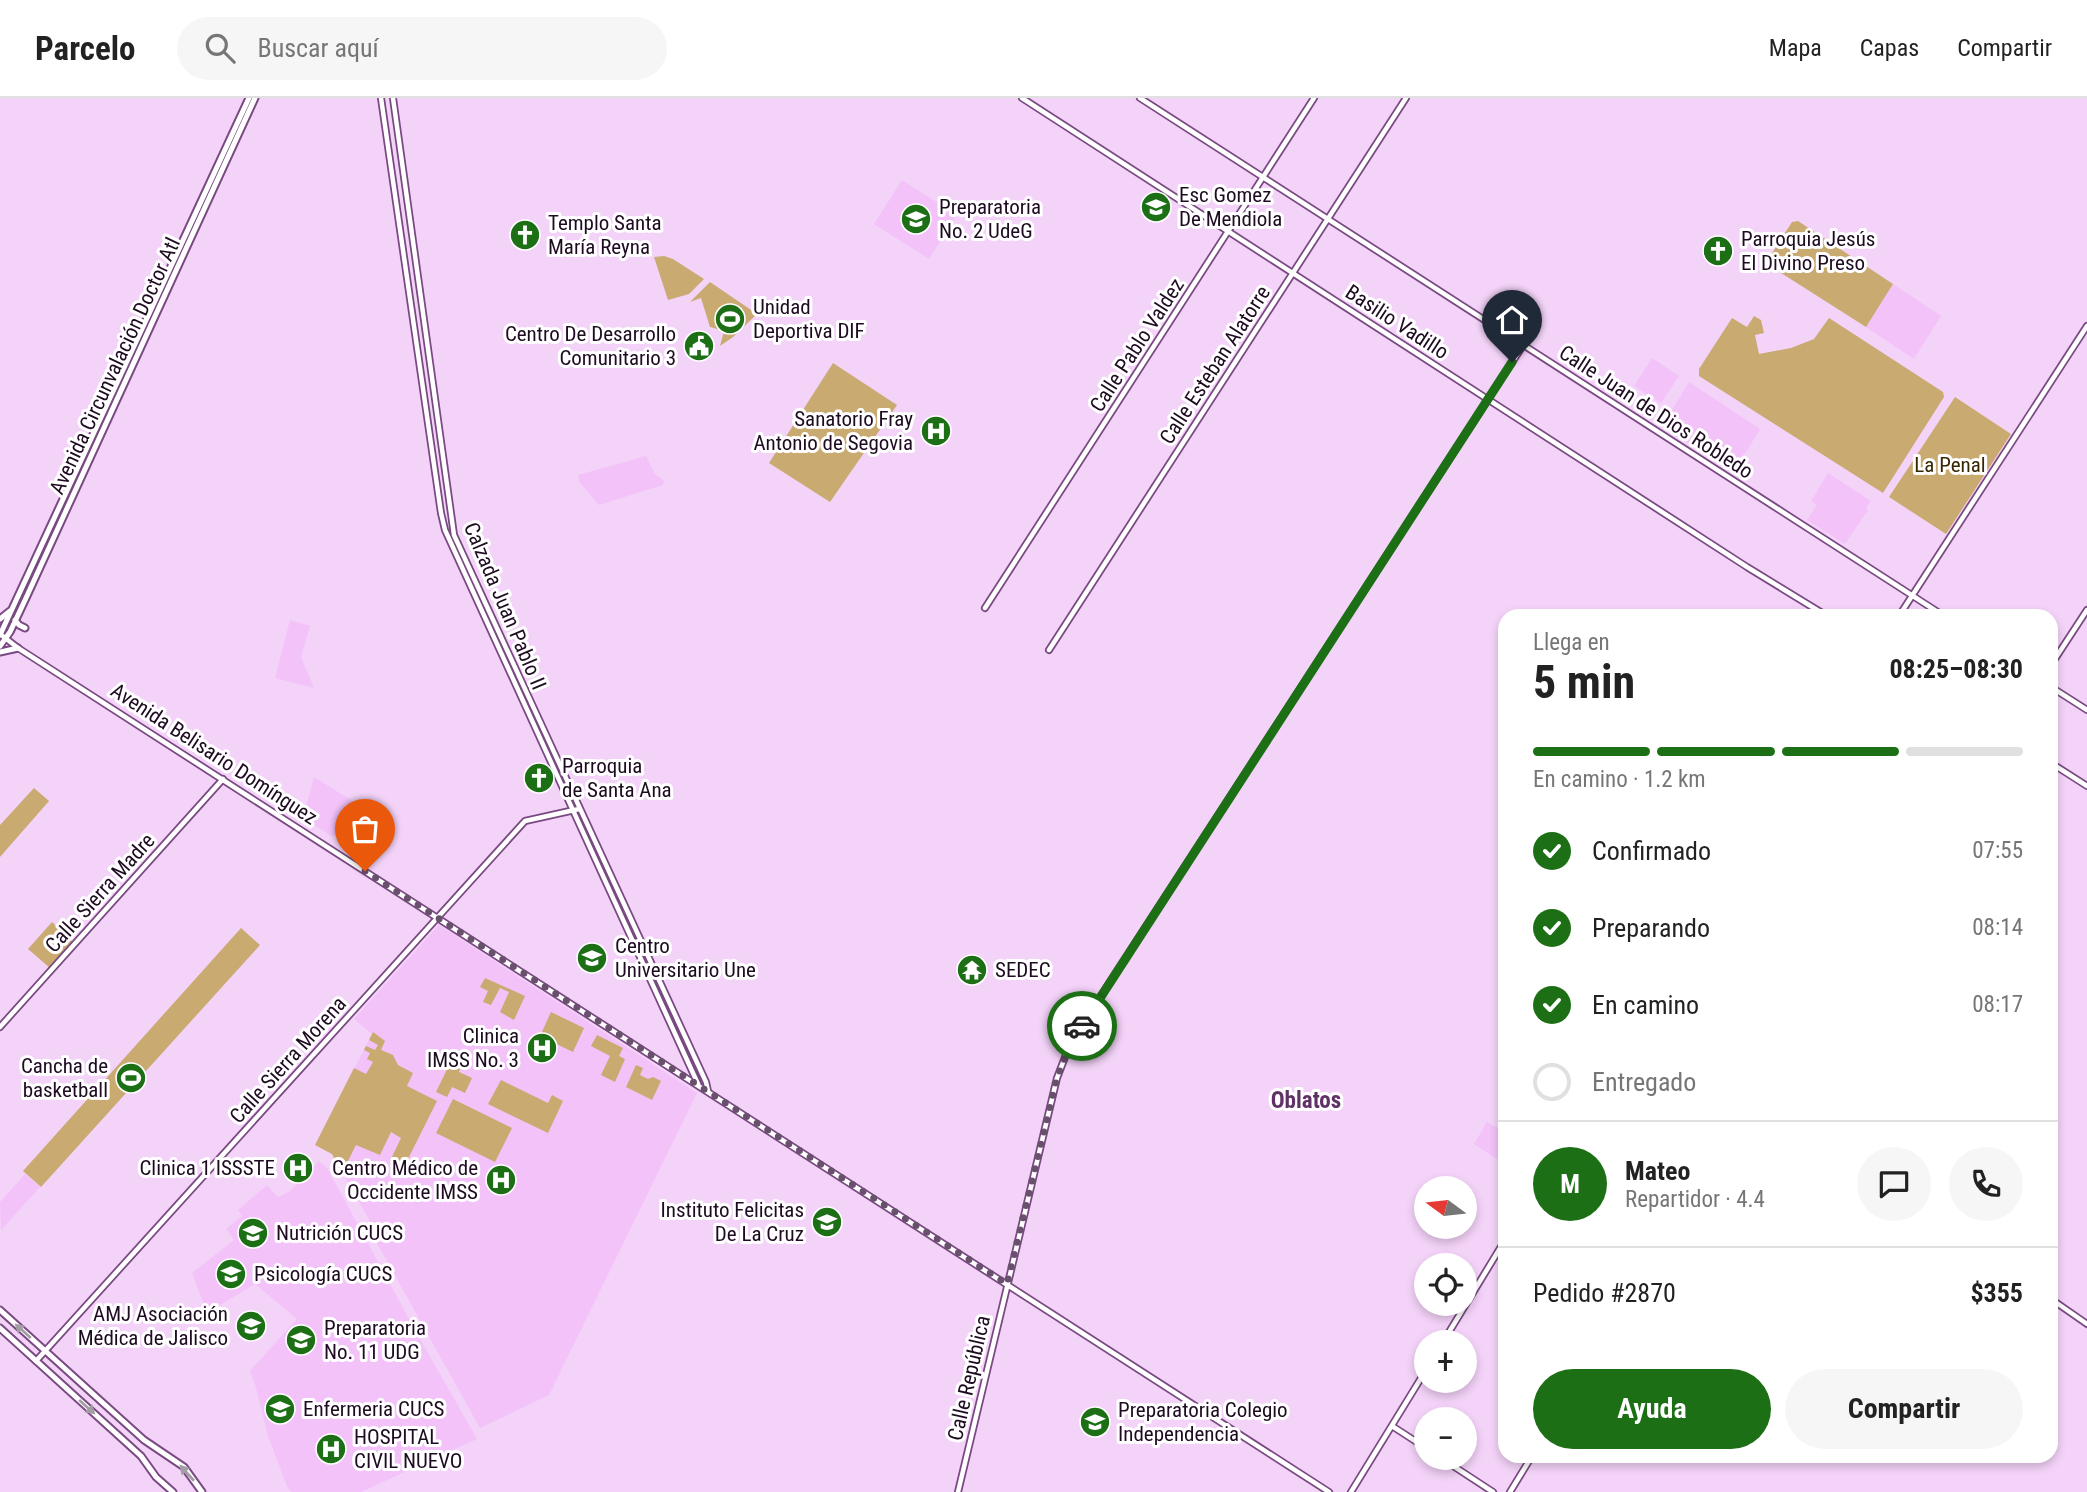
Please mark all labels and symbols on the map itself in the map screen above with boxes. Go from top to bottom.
place label: Esc Gomez De Mendiola [1179,183,1282,231]
school or university icon: Esc Gomez De Mendiola [1139,190,1173,224]
place label: Preparatoria No. 2 UdeG [939,195,1041,243]
school or university icon: Preparatoria No. 2 UdeG [899,202,933,236]
place label: Templo Santa María Reyna [548,211,662,259]
church icon: Templo Santa María Reyna [508,218,542,252]
place label: Parroquia Jesús El Divino Preso [1741,227,1875,275]
street label: Avenida Circunvalación Doctor Atl [45,234,185,498]
church icon: Parroquia Jesús El Divino Preso [1701,234,1735,268]
street label: Calle Pablo Valdez [1085,274,1189,416]
street label: Basilio Vadillo [1341,280,1453,364]
street label: Calle Esteban Alatorre [1155,281,1275,449]
pin [1482,290,1542,362]
place label: Unidad Deportiva DIF [753,295,865,343]
sports icon: Unidad Deportiva DIF [713,302,747,336]
place label: Centro De Desarrollo Comunitario 3 [505,322,676,370]
public building icon: Centro De Desarrollo Comunitario 3 [682,329,716,363]
street label: Calle Juan de Dios Robledo [1555,340,1757,484]
place label: Sanatorio Fray Antonio de Segovia [753,407,913,455]
hospital icon: Sanatorio Fray Antonio de Segovia [919,414,953,448]
park label: La Penal [1914,453,1986,477]
street label: Calzada Juan Pablo II [459,519,551,693]
street label: Avenida Belisario Domínguez [107,678,321,830]
place label: Parroquia de Santa Ana [562,754,672,802]
church icon: Parroquia de Santa Ana [522,761,556,795]
pin [335,799,395,871]
street label: Calle Sierra Madre [40,829,160,957]
place label: Centro Universitario Une [615,934,756,982]
school or university icon: Centro Universitario Une [575,941,609,975]
temple icon: SEDEC [955,953,989,987]
place label: SEDEC [995,958,1051,982]
courier [1047,991,1117,1061]
street label: Calle Sierra Morena [225,992,351,1128]
place label: Clinica IMSS No. 3 [427,1024,519,1072]
hospital icon: Clinica IMSS No. 3 [525,1031,559,1065]
place label: Cancha de basketball [21,1054,108,1102]
sports icon: Cancha de basketball [114,1061,148,1095]
district label: Oblatos [1271,1087,1341,1114]
hospital icon: Clinica 1 ISSSTE [281,1151,315,1185]
place label: Clinica 1 ISSSTE [139,1156,275,1180]
place label: Centro Médico de Occidente IMSS [332,1156,478,1204]
hospital icon: Centro Médico de Occidente IMSS [484,1163,518,1197]
north arrow [1414,1176,1477,1239]
place label: Instituto Felicitas De La Cruz [660,1198,804,1246]
school or university icon: Instituto Felicitas De La Cruz [810,1205,844,1239]
school or university icon: Nutrición CUCS [236,1216,270,1250]
place label: Nutrición CUCS [276,1221,403,1245]
school or university icon: Psicología CUCS [214,1257,248,1291]
place label: Psicología CUCS [254,1262,392,1286]
place label: AMJ Asociación Médica de Jalisco [78,1302,228,1350]
school or university icon: AMJ Asociación Médica de Jalisco [234,1309,268,1343]
street label: Calle República [943,1313,995,1443]
place label: Preparatoria No. 11 UDG [324,1316,426,1364]
school or university icon: Preparatoria No. 11 UDG [284,1323,318,1357]
one-way arrow [14,1324,31,1339]
school or university icon: Enfermeria CUCS [263,1392,297,1426]
place label: Enfermeria CUCS [303,1397,445,1421]
place label: Preparatoria Colegio Independencia [1118,1398,1288,1446]
one-way arrow [78,1399,96,1415]
school or university icon: Preparatoria Colegio Independencia [1078,1405,1112,1439]
place label: HOSPITAL CIVIL NUEVO [354,1425,463,1473]
hospital icon: HOSPITAL CIVIL NUEVO [314,1432,348,1466]
one-way arrow [179,1464,195,1482]

